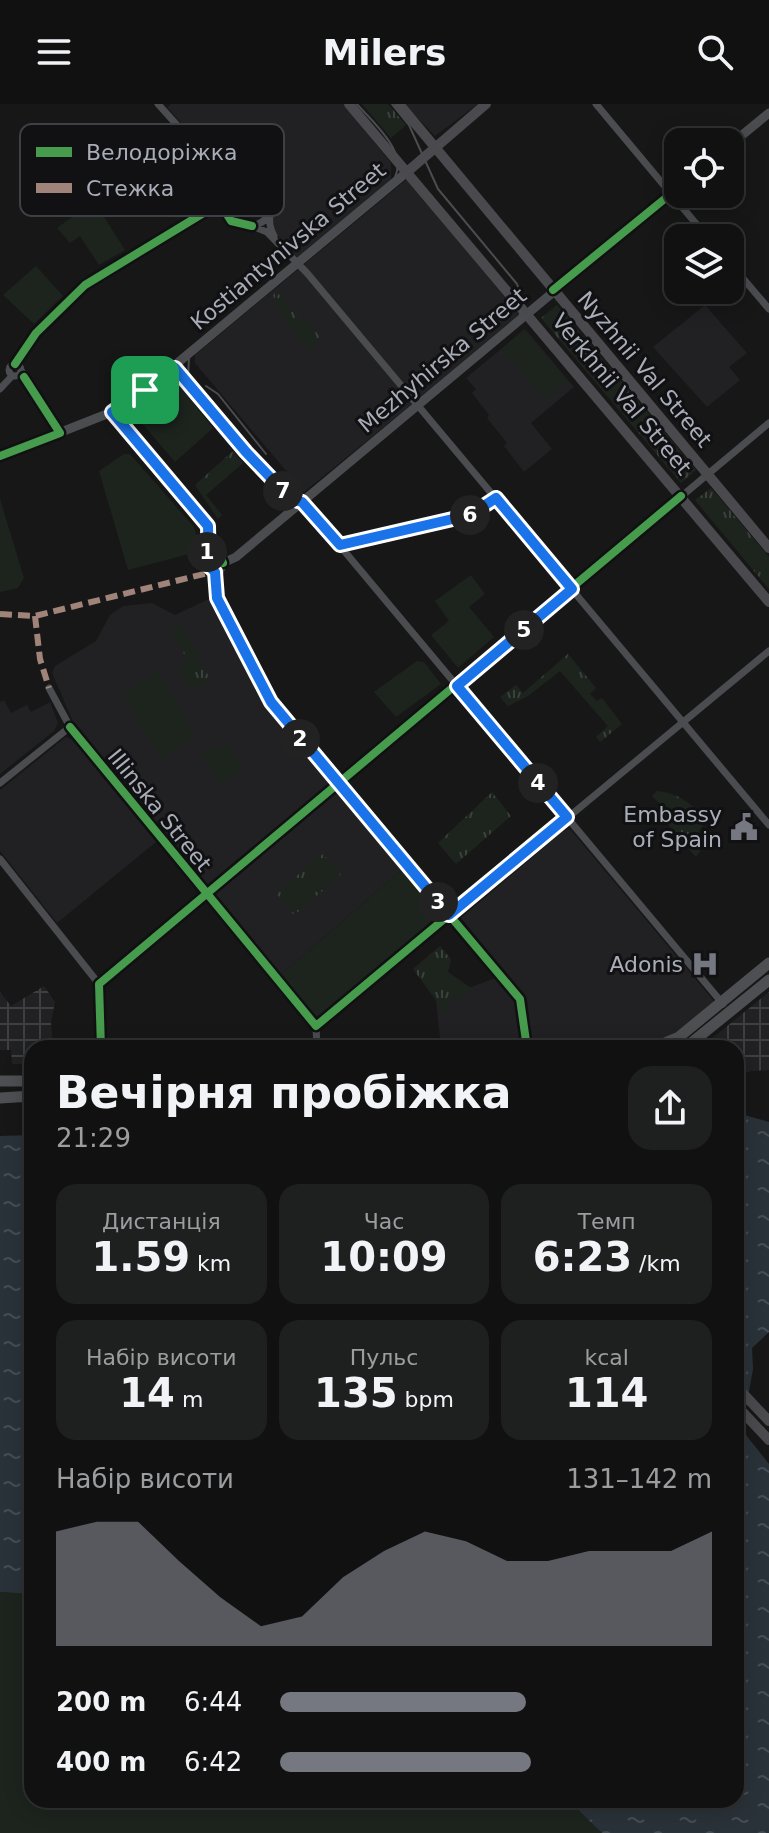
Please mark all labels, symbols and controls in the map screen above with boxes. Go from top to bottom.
icon: menu [32,30,76,74]
icon: search [693,30,737,74]
text: Milers [322,32,447,73]
legend [20,124,284,216]
map controls [664,128,744,304]
button: locate [664,128,744,208]
text: Велодоріжка [86,140,238,165]
street label: Kostiantynivska Street [186,157,391,335]
text: Стежка [86,176,174,201]
button: layers [664,224,744,304]
street label: Mezhyhirska Street [353,283,532,438]
street label: Nyzhnii Val Street [572,287,717,452]
street label: Verkhnii Val Street [547,309,697,480]
pin [111,356,179,424]
icon: arrive [123,368,167,412]
pin: 7 [263,471,303,511]
text: 7 [275,478,291,503]
pin: 6 [450,495,490,535]
text: 6 [462,502,478,527]
pin: 1 [187,532,227,572]
text: 1 [199,539,215,564]
pin: 5 [504,610,544,650]
text: 5 [516,617,532,642]
pin: 2 [280,719,320,759]
text: 2 [292,726,308,751]
street label: Illinska Street [103,744,217,877]
pin: 4 [518,763,558,803]
text: 4 [530,770,546,795]
place label: Embassy of Spain [623,802,722,852]
public building icon: Embassy of Spain [729,812,759,842]
pin: 3 [418,882,458,922]
text: 3 [430,889,446,914]
hospital icon: Adonis [690,949,720,979]
place label: Adonis [609,952,683,977]
button: share [628,1066,712,1150]
text: Вечірня пробіжка [56,1067,511,1118]
text: 21:29 [56,1123,131,1153]
text: Дистанція [102,1209,221,1234]
text: Час [364,1209,404,1234]
text: Темп [578,1209,636,1234]
text: 1.59 [91,1234,190,1280]
text: 10:09 [320,1234,448,1280]
text: 6:23 [533,1234,632,1280]
text: km [190,1251,231,1276]
text: /km [632,1251,681,1276]
text: Набір висоти [86,1345,237,1370]
text: Пульс [350,1345,418,1370]
text: kcal [584,1345,629,1370]
text: 14 [119,1370,175,1416]
text: 135 [314,1370,398,1416]
text: 114 [565,1370,648,1416]
text: m [175,1387,203,1412]
text: bpm [398,1387,454,1412]
text: Набір висоти [56,1464,234,1494]
text: 131–142 m [566,1464,712,1494]
text: 200 m [56,1687,146,1717]
text: 6:44 [184,1687,242,1717]
text: 400 m [56,1747,146,1777]
text: 6:42 [184,1747,242,1777]

